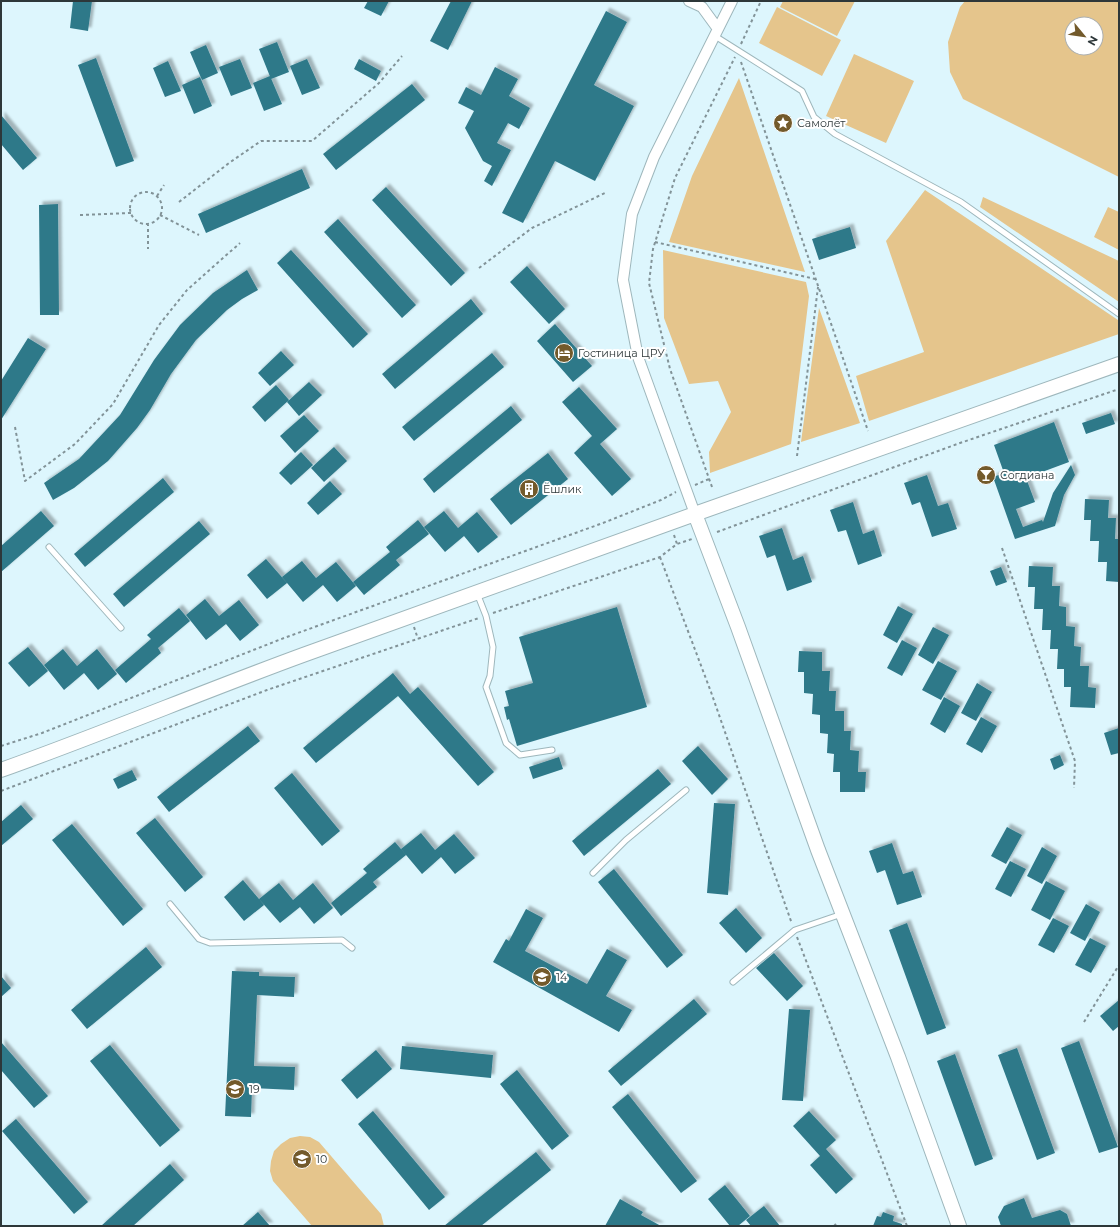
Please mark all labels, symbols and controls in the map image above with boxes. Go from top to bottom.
north arrow [1064,16,1104,56]
text: N [1084,34,1101,48]
place icon: Самолёт [772,112,794,134]
place label: Самолёт [797,116,846,130]
hotel icon: Гостиница ЦРУ [553,342,575,364]
place label: Гостиница ЦРУ [578,346,665,360]
bar icon: Согдиана [975,464,997,486]
place label: Согдиана [1000,468,1054,482]
building icon: Ёшлик [518,478,540,500]
place label: Ёшлик [543,482,582,496]
school or university icon: 14 [531,966,553,988]
place label: 14 [556,970,568,984]
school or university icon: 19 [224,1078,246,1100]
place label: 19 [249,1082,260,1096]
school or university icon: 10 [291,1148,313,1170]
place label: 10 [316,1152,327,1166]

